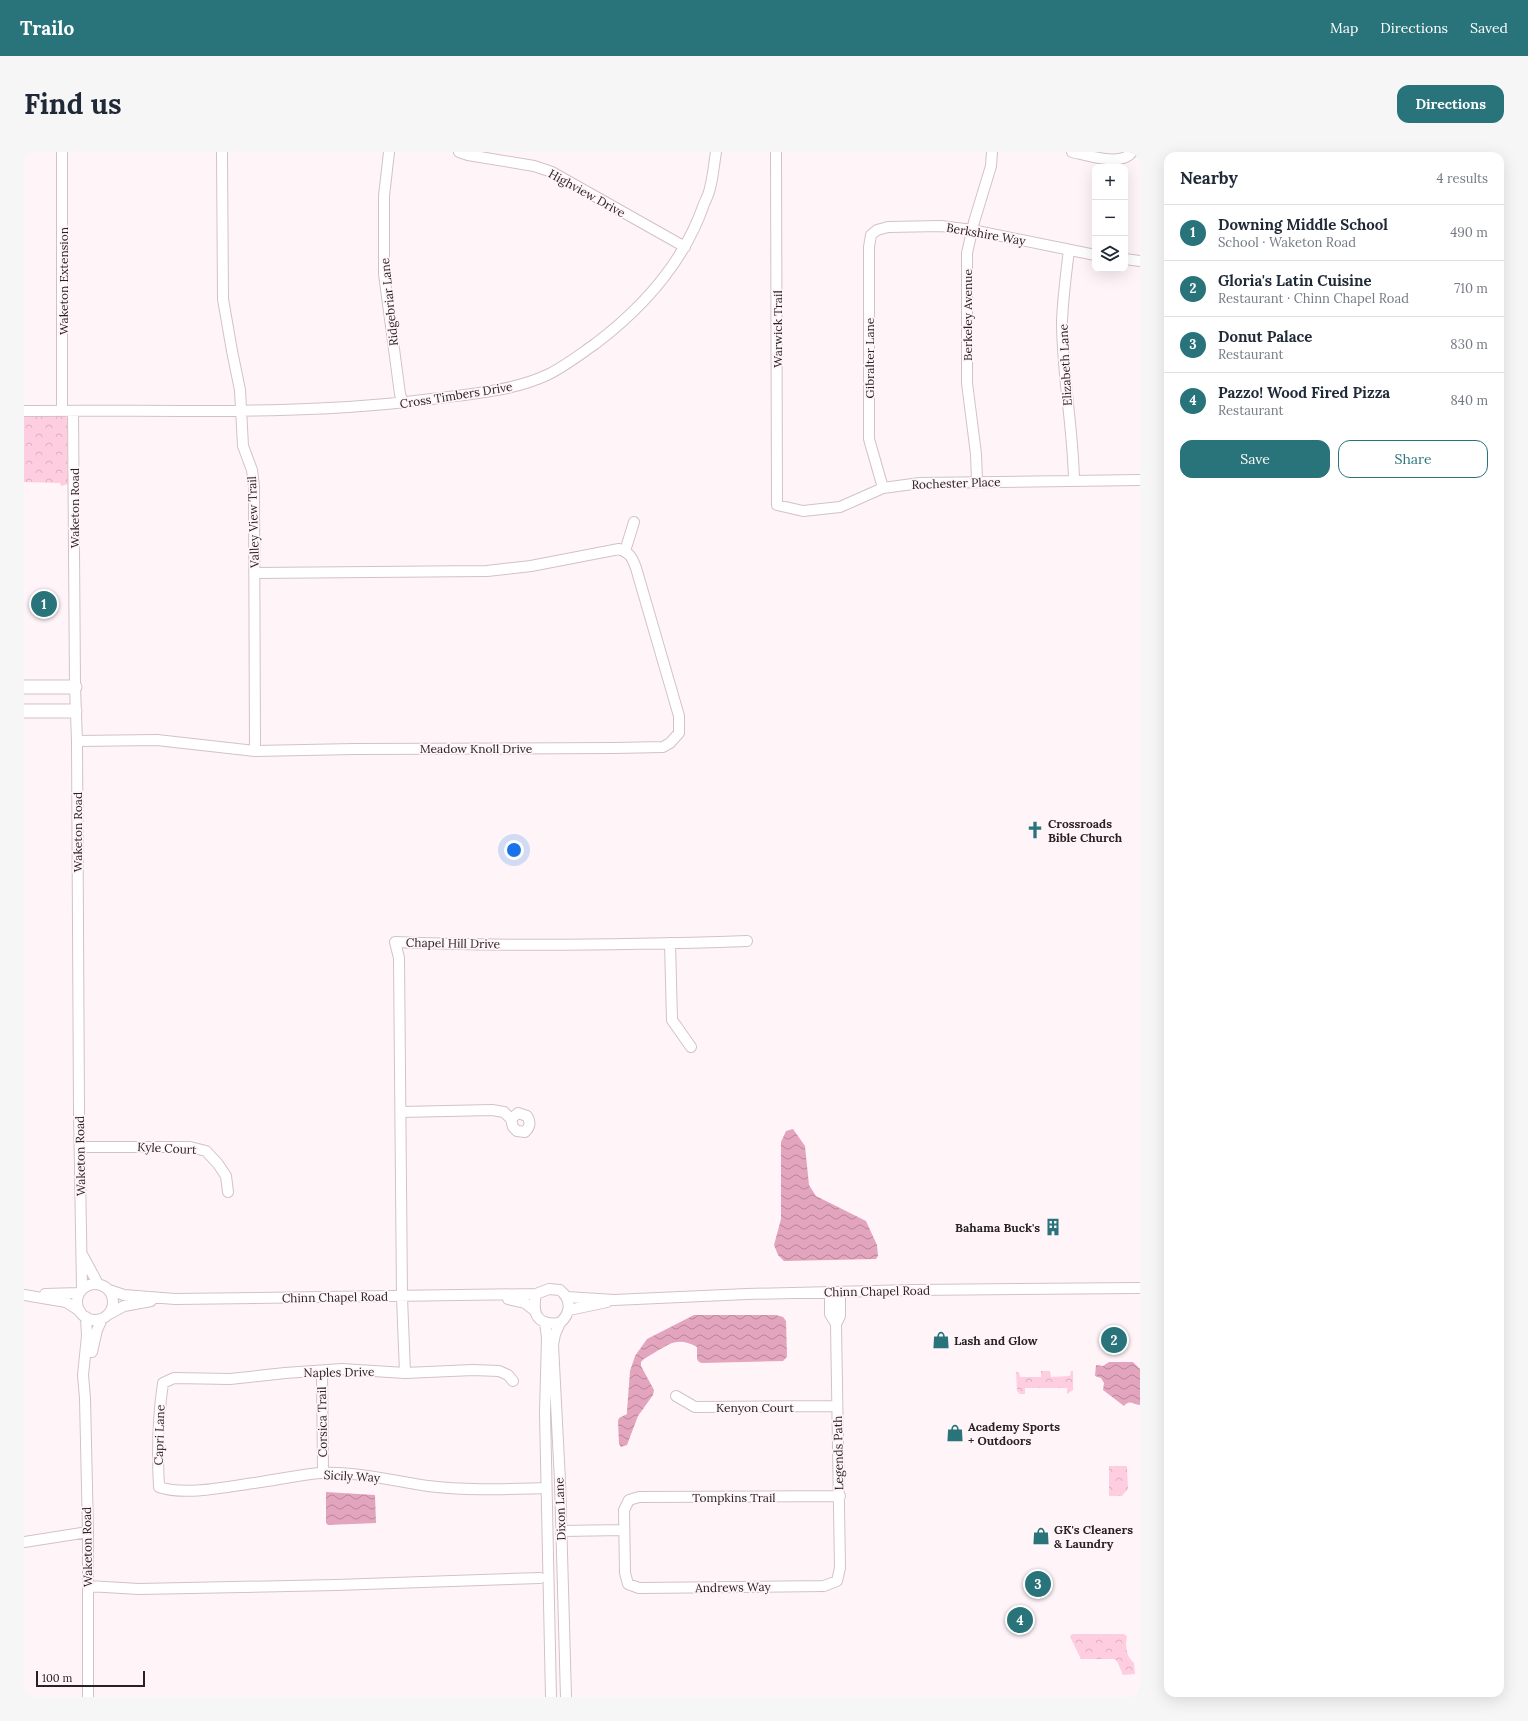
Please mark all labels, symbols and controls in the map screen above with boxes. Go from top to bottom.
text: Trailo [20,16,74,40]
text: Map [1330,19,1358,37]
text: Directions [1380,19,1448,37]
text: Saved [1470,19,1508,37]
button: Directions [1397,85,1504,123]
text: Find us [24,86,122,122]
map controls [1092,164,1128,272]
button: + [1092,164,1128,200]
street label: Highview Drive [546,166,628,220]
text: Nearby [1180,167,1238,189]
text: 4 results [1437,170,1488,187]
button: − [1092,200,1128,236]
text: Downing Middle School [1218,215,1388,234]
street label: Berkshire Way [945,220,1028,248]
text: 1 [1190,224,1196,241]
text: 490 m [1450,224,1488,241]
street label: Waketon Extension [56,227,71,335]
text: School · Waketon Road [1218,234,1356,251]
button: layers [1092,236,1128,272]
street label: Ridgebriar Lane [377,257,401,347]
street label: Berkeley Avenue [960,269,975,361]
text: Gloria's Latin Cuisine [1218,271,1372,290]
text: 2 [1190,280,1196,297]
text: 710 m [1454,280,1488,297]
street label: Warwick Trail [770,290,785,368]
text: Restaurant · Chinn Chapel Road [1218,290,1409,307]
street label: Gibralter Lane [862,317,877,398]
street label: Elizabeth Lane [1055,323,1075,406]
text: Donut Palace [1218,327,1312,346]
text: 3 [1189,336,1197,353]
text: 830 m [1450,336,1488,353]
text: Restaurant [1218,346,1284,363]
street label: Cross Timbers Drive [399,379,514,411]
text: Pazzo! Wood Fired Pizza [1218,383,1390,402]
text: 4 [1189,392,1197,409]
text: 840 m [1451,392,1488,409]
text: Restaurant [1218,402,1284,419]
button: Save [1180,440,1330,478]
button: Share [1338,440,1488,478]
street label: Waketon Road [67,468,82,548]
street label: Rochester Place [911,474,1001,492]
street label: Valley View Trail [244,476,262,569]
pin: 1 [31,589,57,619]
street label: Meadow Knoll Drive [420,741,533,756]
street label: Waketon Road [70,792,85,872]
place label: Crossroads Bible Church [1048,816,1123,845]
church icon: Crossroads Bible Church [1025,820,1045,840]
your location [504,840,524,860]
street label: Chapel Hill Drive [406,935,501,951]
street label: Waketon Road [72,1116,88,1196]
street label: Kyle Court [137,1139,197,1157]
building icon: Bahama Buck's [1043,1217,1063,1237]
place label: Bahama Buck's [955,1220,1040,1235]
street label: Chinn Chapel Road [824,1283,930,1299]
street label: Chinn Chapel Road [282,1289,388,1305]
pin: 2 [1101,1325,1127,1355]
shop icon: Lash and Glow [931,1330,951,1350]
place label: Lash and Glow [954,1333,1038,1348]
street label: Naples Drive [303,1364,375,1380]
street label: Corsica Trail [314,1387,330,1457]
street label: Kenyon Court [716,1400,794,1415]
street label: Capri Lane [150,1404,168,1466]
street label: Legends Path [830,1415,846,1491]
place label: Academy Sports + Outdoors [968,1419,1060,1448]
shop icon: Academy Sports + Outdoors [945,1423,965,1443]
street label: Sicily Way [323,1467,381,1485]
street label: Dixon Lane [551,1477,569,1541]
street label: Tompkins Trail [692,1490,776,1505]
street label: Waketon Road [79,1507,95,1587]
place label: GK's Cleaners & Laundry [1054,1522,1133,1551]
shop icon: GK's Cleaners & Laundry [1031,1526,1051,1546]
pin: 3 [1025,1569,1051,1599]
street label: Andrews Way [694,1579,772,1595]
pin: 4 [1007,1605,1033,1635]
scale bar [36,1669,145,1688]
text: 100 m [42,1671,72,1685]

